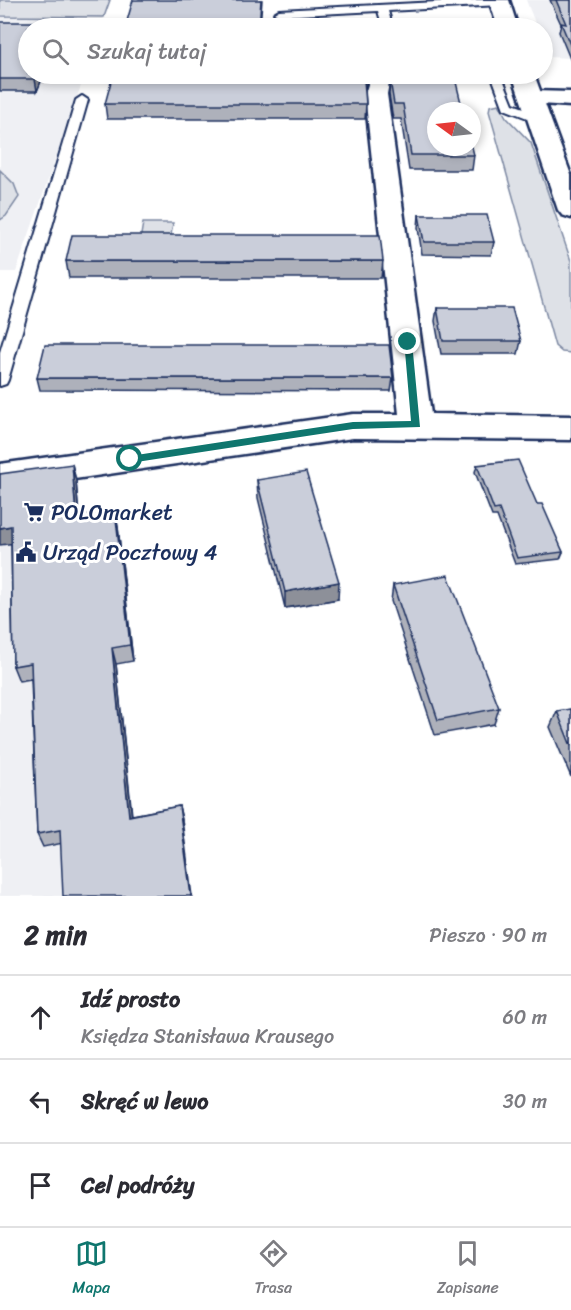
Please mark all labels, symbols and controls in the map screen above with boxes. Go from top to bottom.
search box [18,18,553,84]
text: Szukaj tutaj [87,32,206,71]
icon: search [39,35,72,68]
north arrow [427,102,481,156]
route end [394,328,420,354]
route start [116,445,142,471]
place label: POLOmarket [51,493,173,532]
supermarket icon: POLOmarket [22,500,46,524]
place label: Urząd Pocztowy 4 [43,533,218,572]
public building icon: Urząd Pocztowy 4 [14,540,38,564]
text: 2 min [24,912,87,958]
text: Pieszo · 90 m [429,918,547,953]
text: Idź prosto [81,980,180,1019]
text: 60 m [502,1000,547,1035]
icon: ahead [24,1001,57,1034]
text: Księdza Stanisława Krausego [81,1019,334,1054]
text: Skręć w lewo [81,1082,208,1121]
text: 30 m [503,1084,547,1119]
icon: left [24,1085,57,1118]
text: Cel podróży [81,1166,194,1205]
icon: arrive [24,1169,57,1202]
tab: Mapa [72,1237,110,1302]
tab: Trasa [255,1237,292,1302]
tab: Zapisane [437,1237,499,1302]

